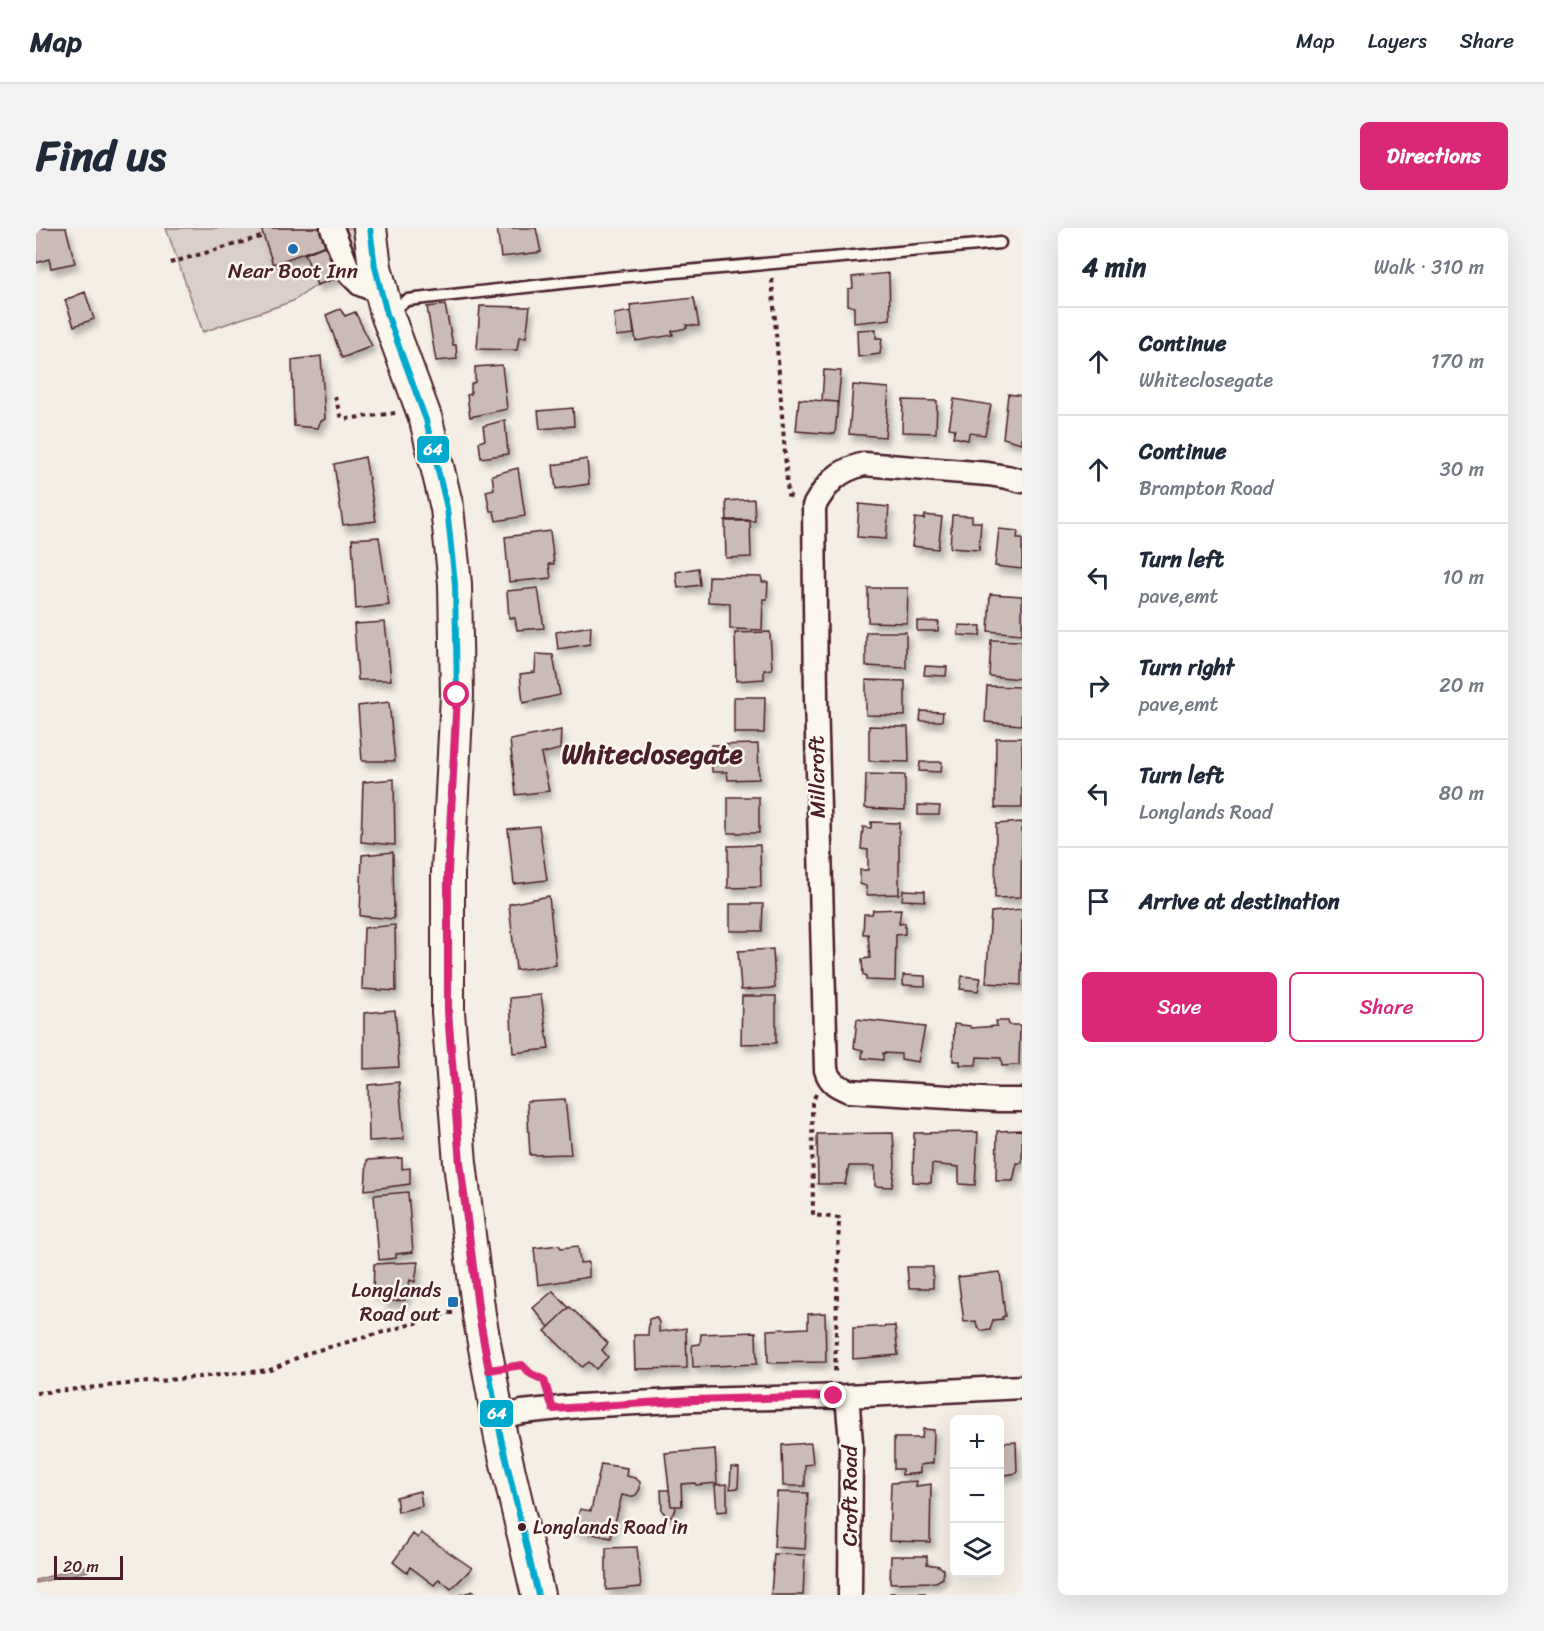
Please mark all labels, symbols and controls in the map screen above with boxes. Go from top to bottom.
text: Map [30,17,82,66]
text: Map [1296,22,1335,60]
text: Layers [1368,22,1427,60]
text: Share [1460,22,1514,60]
text: Find us [36,119,166,193]
button: Directions [1360,122,1508,190]
marker: Near Boot Inn [286,242,300,256]
text: 4 min [1082,244,1146,290]
text: Walk · 310 m [1374,250,1484,285]
place label: Near Boot Inn [228,252,358,290]
text: Continue [1139,324,1227,363]
text: 170 m [1431,344,1484,379]
icon: ahead [1082,345,1115,378]
text: Whiteclosegate [1139,363,1273,398]
text: Continue [1139,432,1227,471]
line badge: 64 [416,435,450,464]
text: 64 [422,435,443,464]
text: 30 m [1440,452,1484,487]
icon: ahead [1082,453,1115,486]
text: Brampton Road [1139,471,1273,506]
text: Turn left [1139,540,1224,579]
text: 10 m [1442,560,1484,595]
icon: left [1082,561,1115,594]
text: pave,emt [1139,579,1218,614]
text: Turn right [1139,648,1234,687]
text: 20 m [1439,668,1484,703]
icon: right [1082,669,1115,702]
route start [443,681,469,707]
text: pave,emt [1139,687,1218,722]
district label: Whiteclosegate [562,730,742,778]
street label: Millcroft [797,735,837,819]
text: Turn left [1139,756,1224,795]
text: 80 m [1439,776,1484,811]
icon: left [1082,777,1115,810]
text: Longlands Road [1139,795,1272,830]
text: Arrive at destination [1139,882,1340,921]
icon: arrive [1082,885,1115,918]
button: Save [1082,972,1277,1042]
button: Share [1289,972,1484,1042]
place label: Longlands Road out [351,1271,441,1333]
marker: Longlands Road out [446,1295,460,1309]
route end [820,1382,846,1408]
line badge: 64 [479,1399,514,1428]
text: 64 [486,1399,507,1428]
map controls [950,1415,1004,1577]
button: + [950,1415,1004,1469]
street label: Croft Road [831,1444,869,1546]
button: − [950,1469,1004,1523]
place label: Longlands Road in [533,1510,688,1545]
marker: Longlands Road in [516,1521,528,1533]
button: layers [950,1523,1004,1577]
text: 20 m [63,1552,99,1581]
scale bar [54,1553,123,1580]

